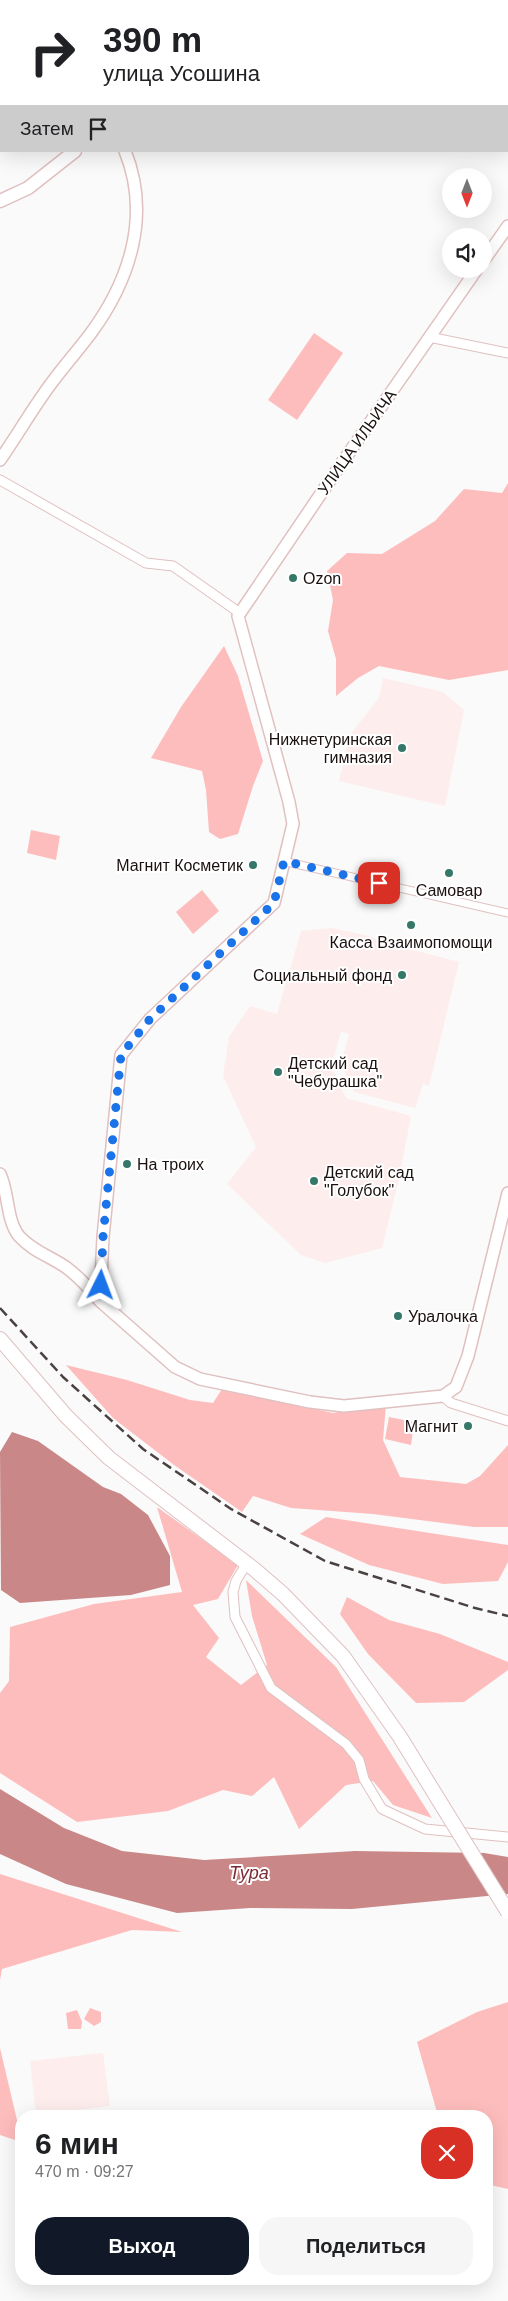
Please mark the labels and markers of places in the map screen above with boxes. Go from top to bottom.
place label: Ozon [303,570,341,587]
marker: Ozon [287,572,299,584]
place label: Нижнетуринская гимназия [269,731,392,766]
marker: Нижнетуринская гимназия [396,742,408,754]
place label: Магнит Косметик [116,857,244,874]
marker: Магнит Косметик [247,859,259,871]
pin [358,862,400,904]
marker: Самовар [443,867,455,879]
place label: Самовар [416,882,482,899]
marker: Касса Взаимопомощи [405,919,417,931]
place label: Касса Взаимопомощи [330,934,492,951]
place label: Социальный фонд [253,967,393,984]
marker: Социальный фонд [396,969,408,981]
place label: Детский сад "Чебурашка" [288,1055,382,1090]
marker: Детский сад "Чебурашка" [272,1066,284,1078]
place label: На троих [137,1156,204,1173]
marker: На троих [121,1158,133,1170]
place label: Детский сад "Голубок" [324,1164,415,1199]
marker: Детский сад "Голубок" [308,1175,320,1187]
place label: Уралочка [408,1308,478,1325]
marker: Уралочка [392,1310,404,1322]
place label: Магнит [405,1418,459,1435]
marker: Магнит [462,1420,474,1432]

